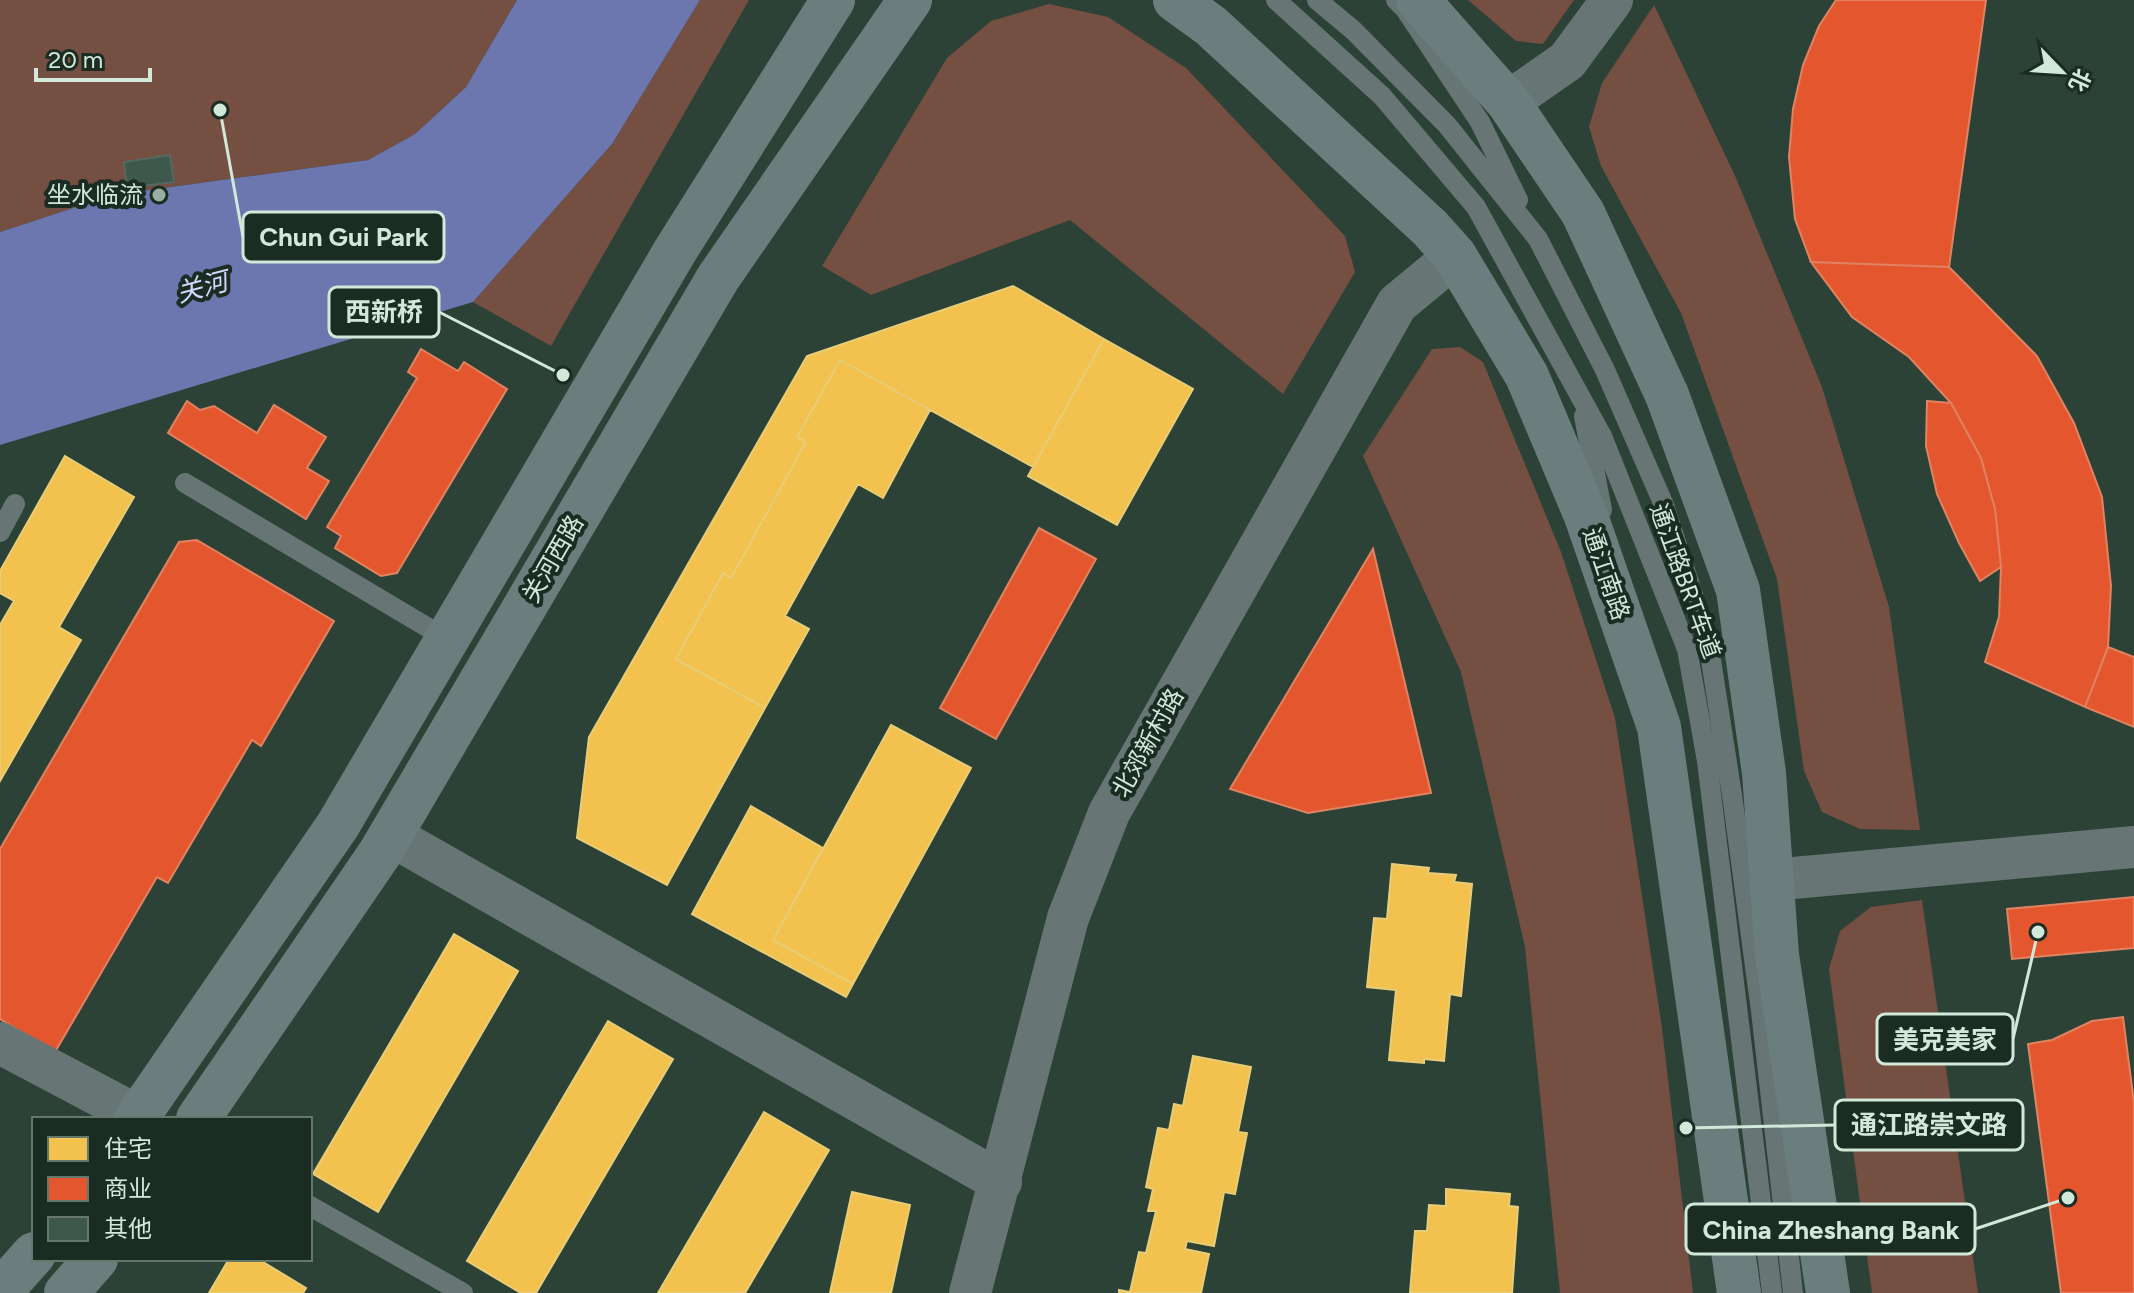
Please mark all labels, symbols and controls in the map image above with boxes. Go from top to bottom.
scale bar [36,32,150,82]
north arrow [2022,32,2102,112]
text: 20 m [48,45,103,74]
text: 北 [2063,65,2097,96]
place label: 坐水临流 [47,180,143,209]
marker: 坐水临流 [150,186,168,204]
callout: Chun Gui Park [243,212,444,262]
text: Chun Gui Park [259,221,429,253]
water label: 关河 [173,264,236,309]
callout: 西新桥 [329,287,439,337]
text: 西新桥 [345,296,423,328]
street label: 通江路BRT车道 [1644,499,1727,662]
street label: 关河西路 [516,510,589,608]
street label: 通江南路 [1577,524,1636,624]
street label: 北郊新村路 [1106,683,1189,802]
callout: 美克美家 [1877,1014,2013,1064]
text: 美克美家 [1893,1024,1997,1056]
callout: 通江路崇文路 [1835,1100,2023,1150]
text: 通江路崇文路 [1851,1109,2007,1141]
legend [32,1117,312,1261]
text: 住宅 [104,1134,152,1163]
text: 商业 [104,1174,152,1203]
callout: China Zheshang Bank [1686,1204,1975,1254]
text: 其他 [104,1214,152,1243]
text: China Zheshang Bank [1703,1214,1959,1246]

